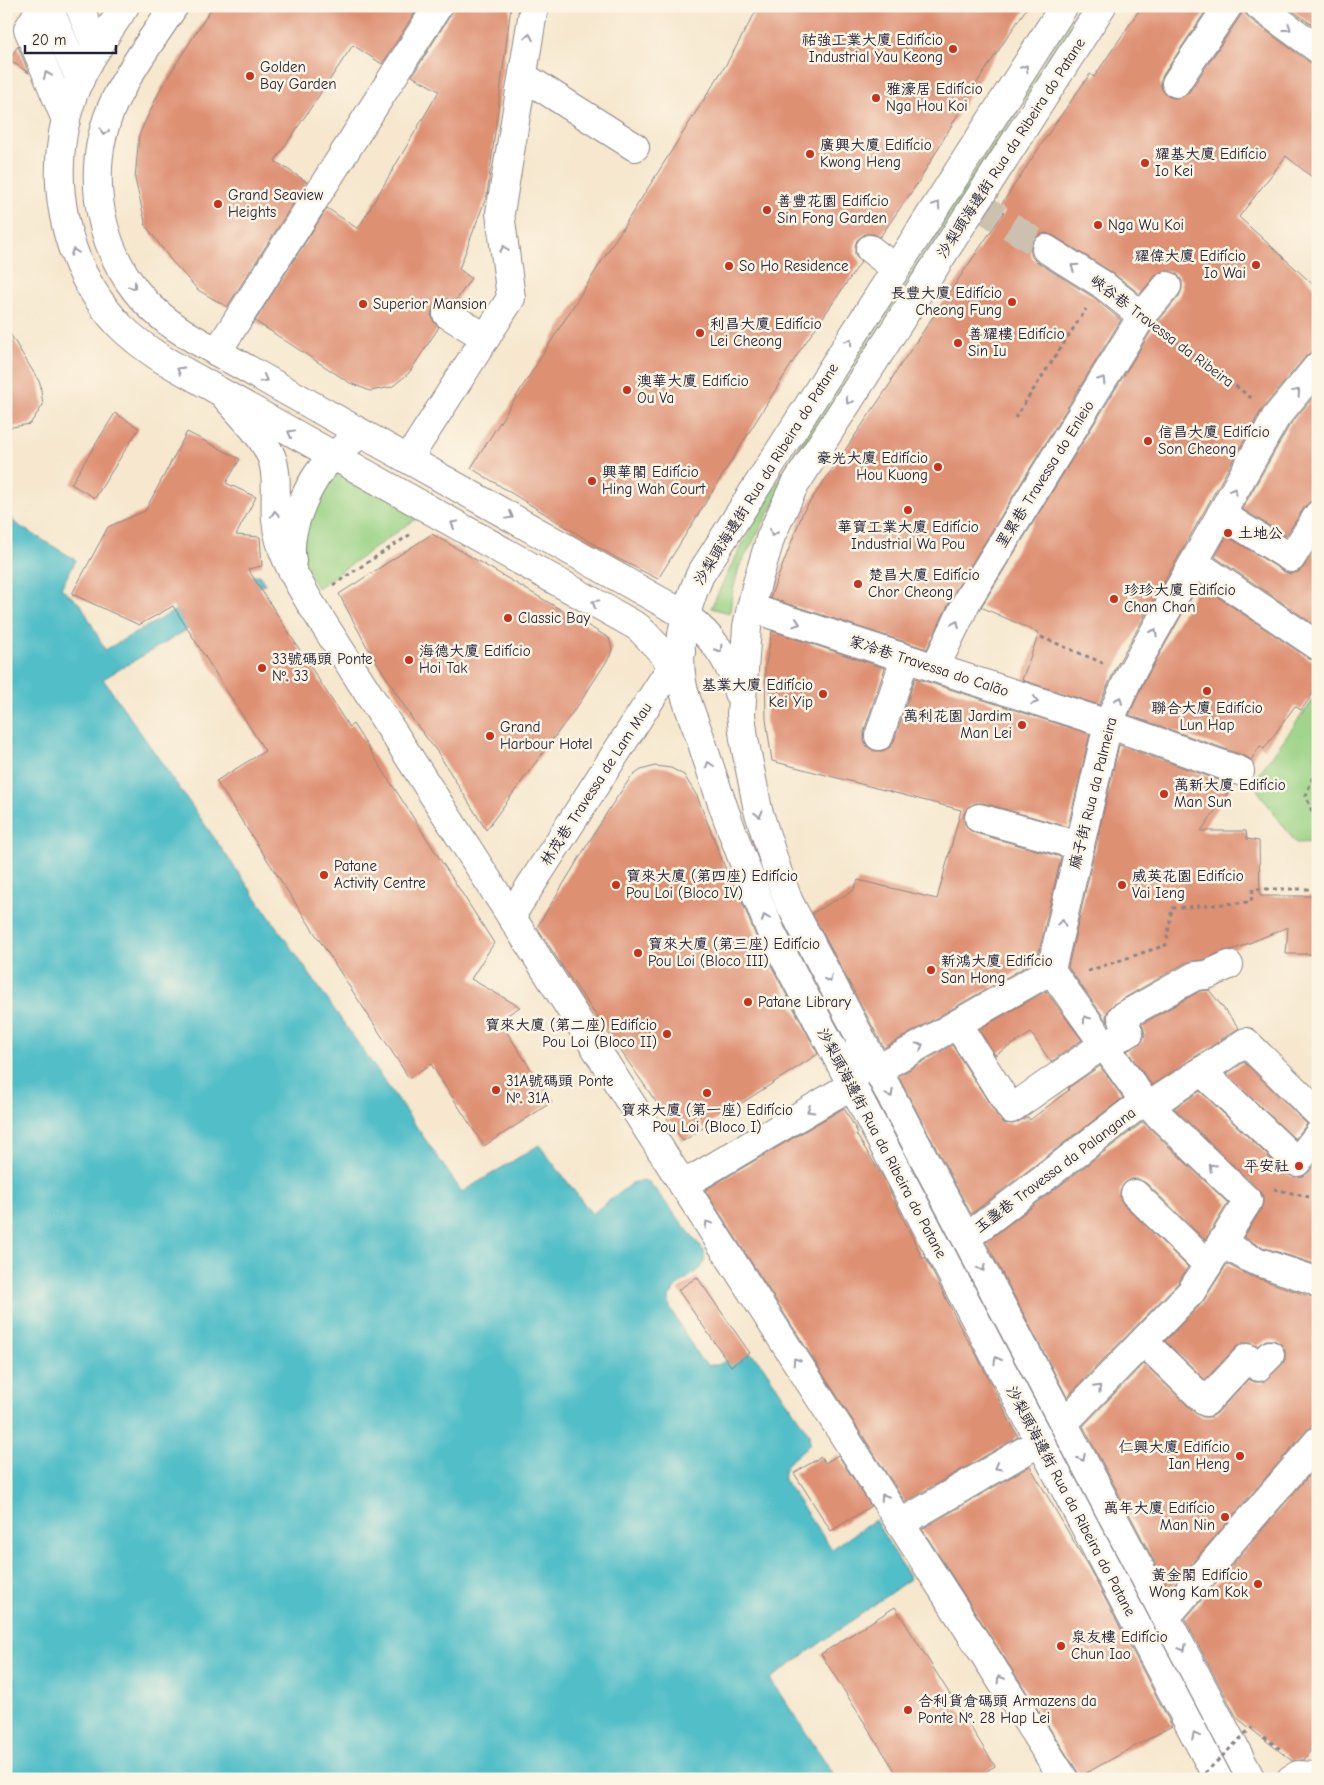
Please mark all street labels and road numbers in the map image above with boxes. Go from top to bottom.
street label: 沙梨頭海邊街 Rua da Ribeira do Patane [933,34,1089,261]
street label: 峽谷巷 Travessa da Ribeira [1087,271,1237,391]
street label: 沙梨頭海邊街 Rua da Ribeira do Patane [690,359,842,588]
street label: 罣累巷 Travessa do Enleio [992,397,1098,551]
street label: 家冷巷 Travessa do Calão [847,632,1011,700]
street label: 林茂巷 Travessa de Lam Mau [536,699,656,869]
street label: 麻子街 Rua da Palmeira [1065,715,1121,871]
street label: 沙梨頭海邊街 Rua da Ribeira do Patane [813,1025,951,1262]
street label: 玉盞巷 Travessa da Palangana [971,1103,1139,1237]
street label: 沙梨頭海邊街 Rua da Ribeira do Patane [1002,1383,1140,1620]

